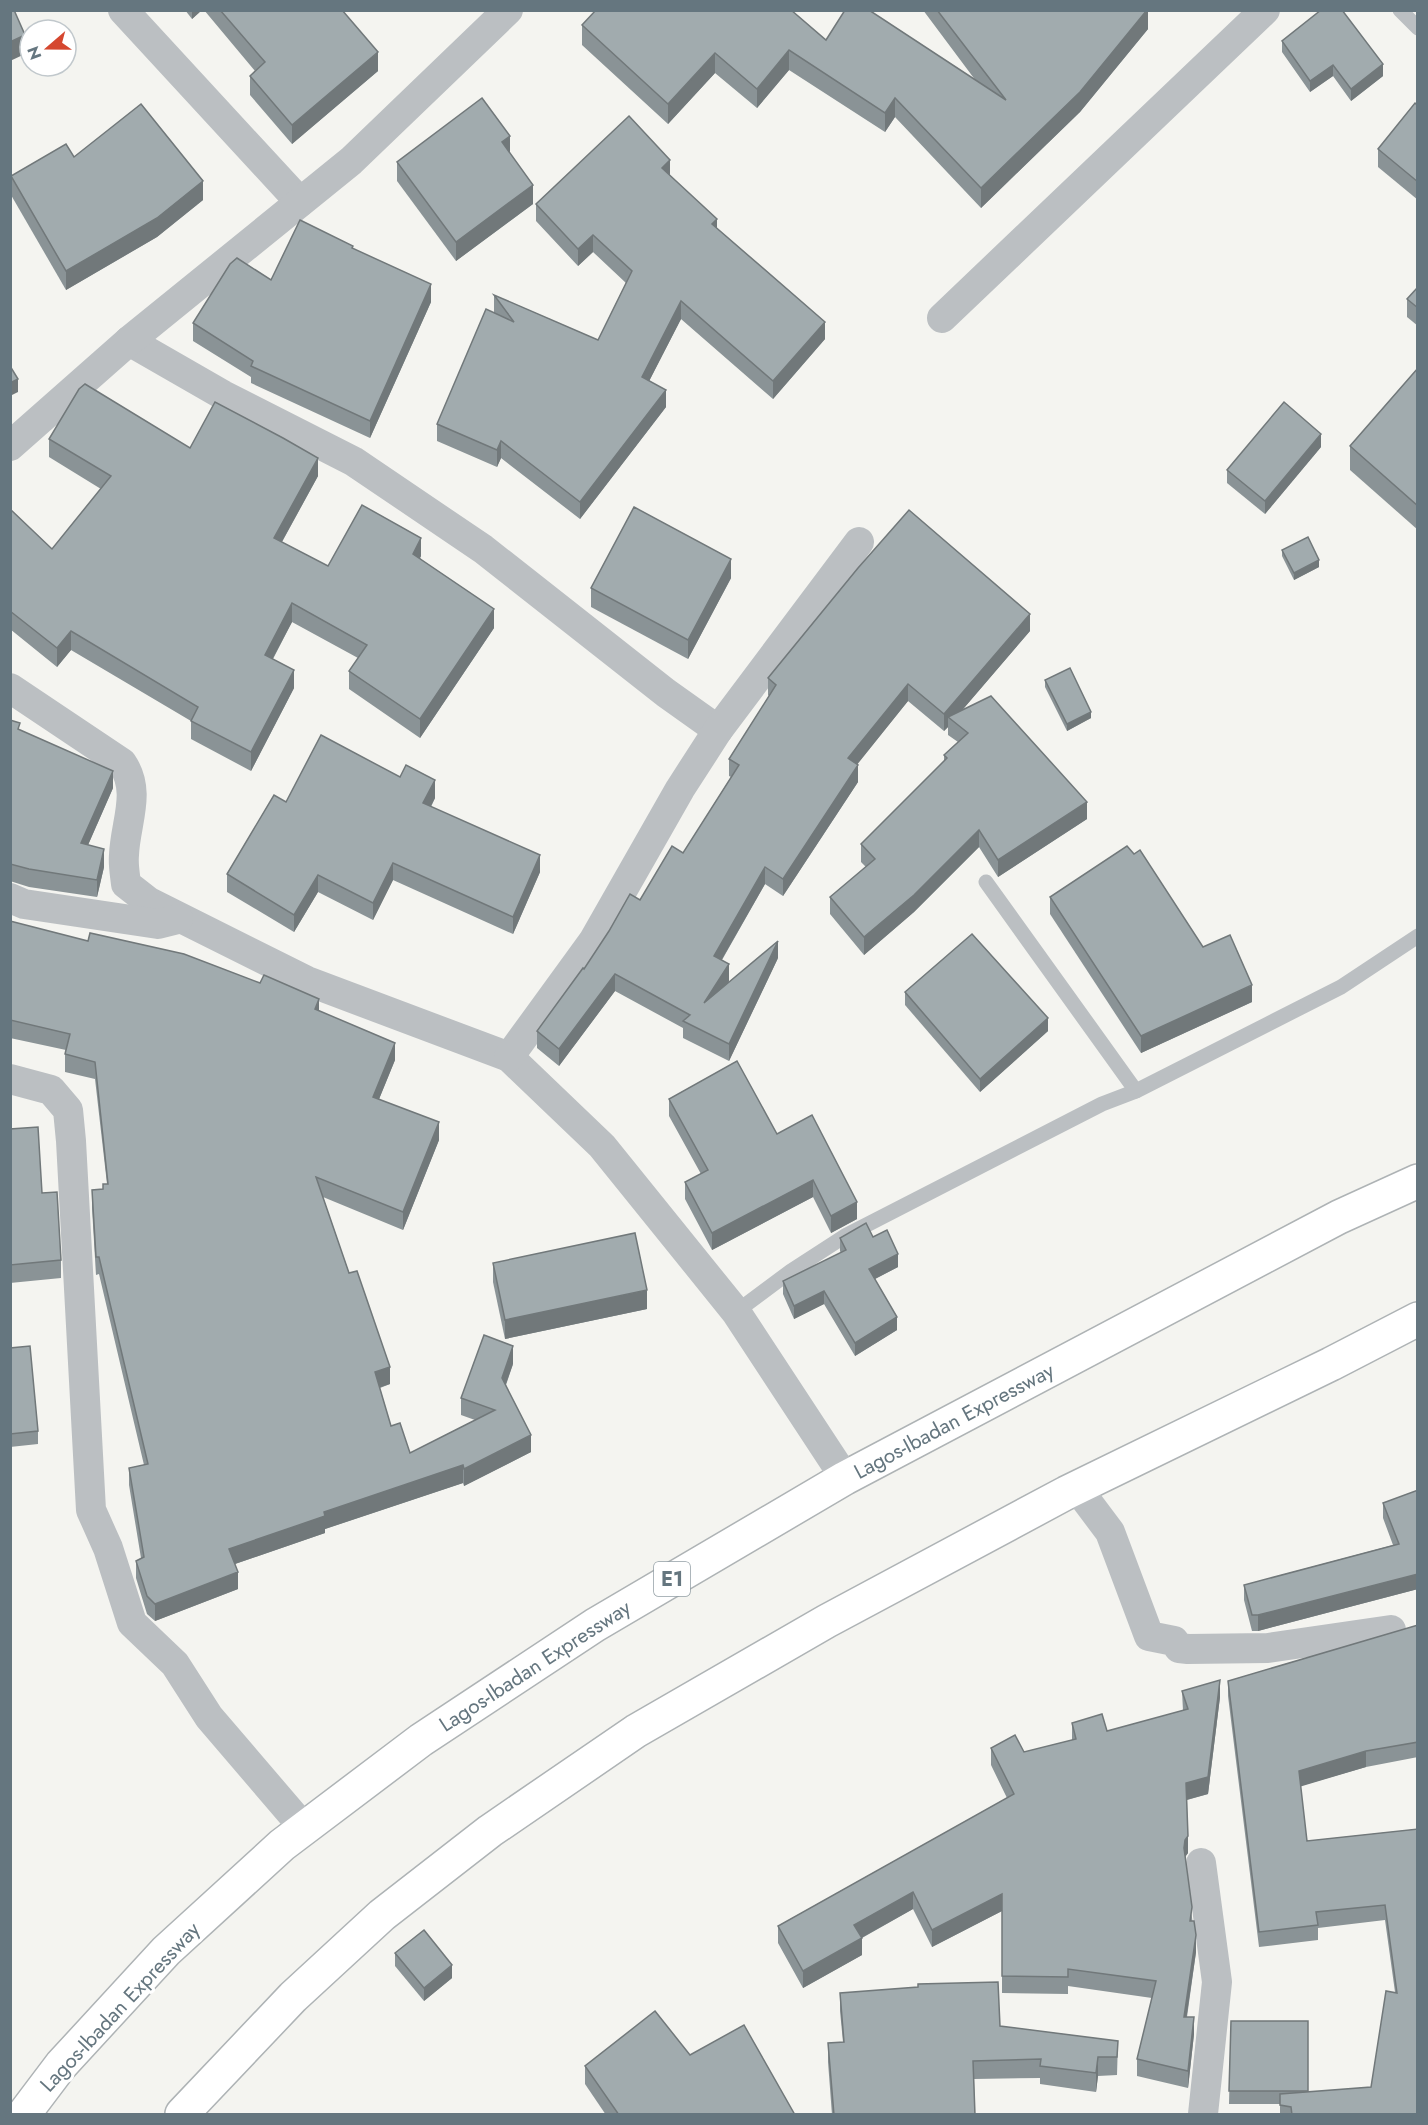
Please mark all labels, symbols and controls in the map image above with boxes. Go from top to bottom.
north arrow [18,18,78,78]
text: N [21,43,47,63]
street label: Lagos-Ibadan Expressway [849,1355,1060,1487]
road number: E1 [654,1562,690,1596]
street label: Lagos-Ibadan Expressway [433,1592,637,1739]
street label: Lagos-Ibadan Expressway [33,1915,207,2099]

